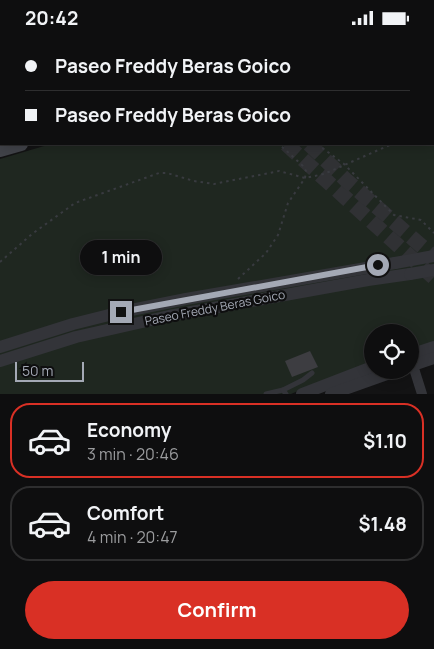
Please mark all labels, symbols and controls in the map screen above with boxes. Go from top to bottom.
text: 20:42 [25,5,78,31]
text: Paseo Freddy Beras Goico [55,53,291,79]
text: Paseo Freddy Beras Goico [55,102,291,128]
callout: 1 min [80,239,162,275]
text: 1 min [101,246,141,268]
route start [367,254,389,276]
street label: Paseo Freddy Beras Goico [143,286,286,329]
route end [110,301,132,323]
map controls [364,324,419,379]
button: locate [364,324,419,379]
scale bar [15,359,84,382]
text: 50 m [22,361,53,380]
text: Economy [87,417,171,443]
icon: car [27,418,72,463]
text: $1.10 [363,428,407,454]
text: 3 min · 20:46 [87,443,179,465]
text: Comfort [87,500,164,526]
icon: car [27,501,72,546]
text: $1.48 [359,511,407,537]
text: 4 min · 20:47 [87,526,178,548]
button: Confirm [25,581,409,639]

